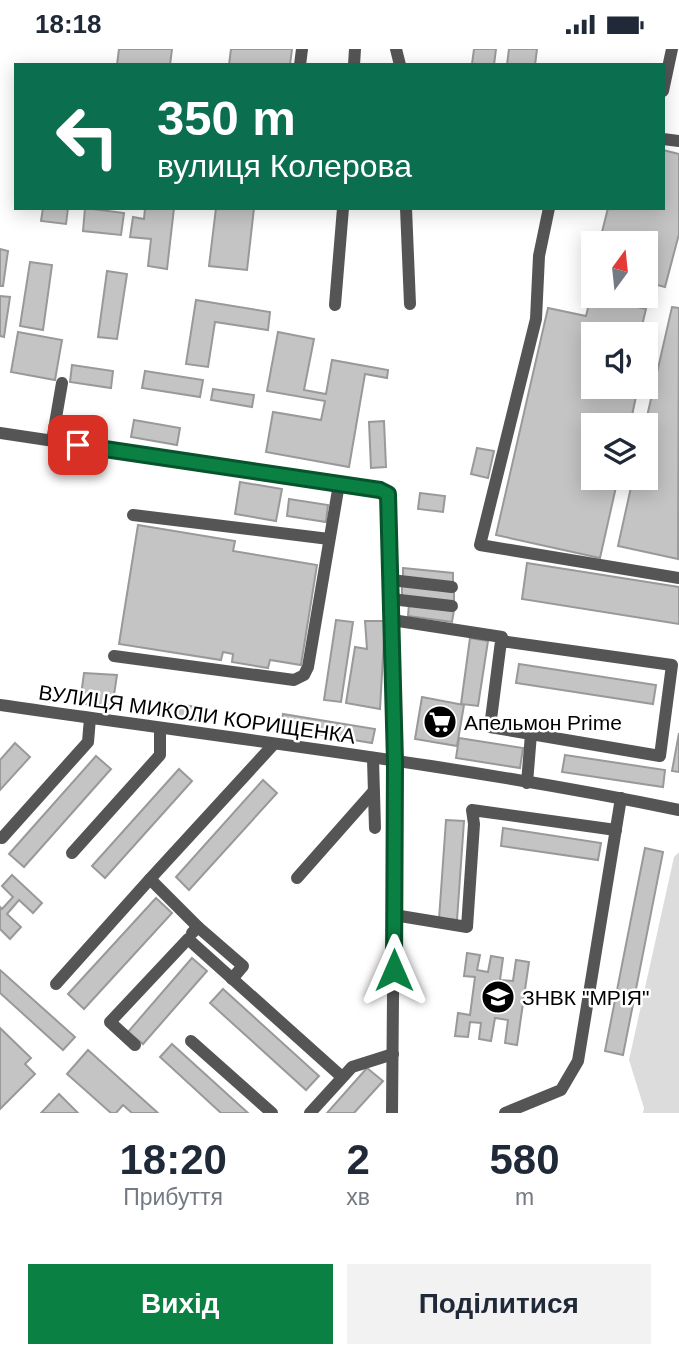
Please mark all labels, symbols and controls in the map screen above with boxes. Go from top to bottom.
text: 18:18 [35,9,102,39]
icon: left [42,91,133,182]
text: 350 m [157,91,296,145]
text: вулиця Колерова [157,148,412,184]
north arrow [581,231,658,308]
map controls [581,231,658,490]
button: sound [581,322,658,399]
button: layers [581,413,658,490]
pin [48,415,108,475]
icon: arrive [59,426,97,464]
street label: ВУЛИЦЯ МИКОЛИ КОРИЩЕНКА [37,680,357,748]
supermarket icon: Апельмон Prime [421,703,459,741]
place label: Апельмон Prime [464,711,622,734]
position arrow [357,933,431,1007]
school or university icon: ЗНВК "МРІЯ" [479,978,517,1016]
place label: ЗНВК "МРІЯ" [522,986,649,1009]
text: 18:20 [119,1136,227,1183]
text: 2 [346,1136,370,1183]
text: 580 [489,1136,560,1183]
text: Прибуття [123,1184,223,1210]
text: хв [346,1184,370,1210]
text: m [515,1184,534,1210]
button: Вихід [28,1264,333,1344]
button: Поділитися [347,1264,651,1344]

